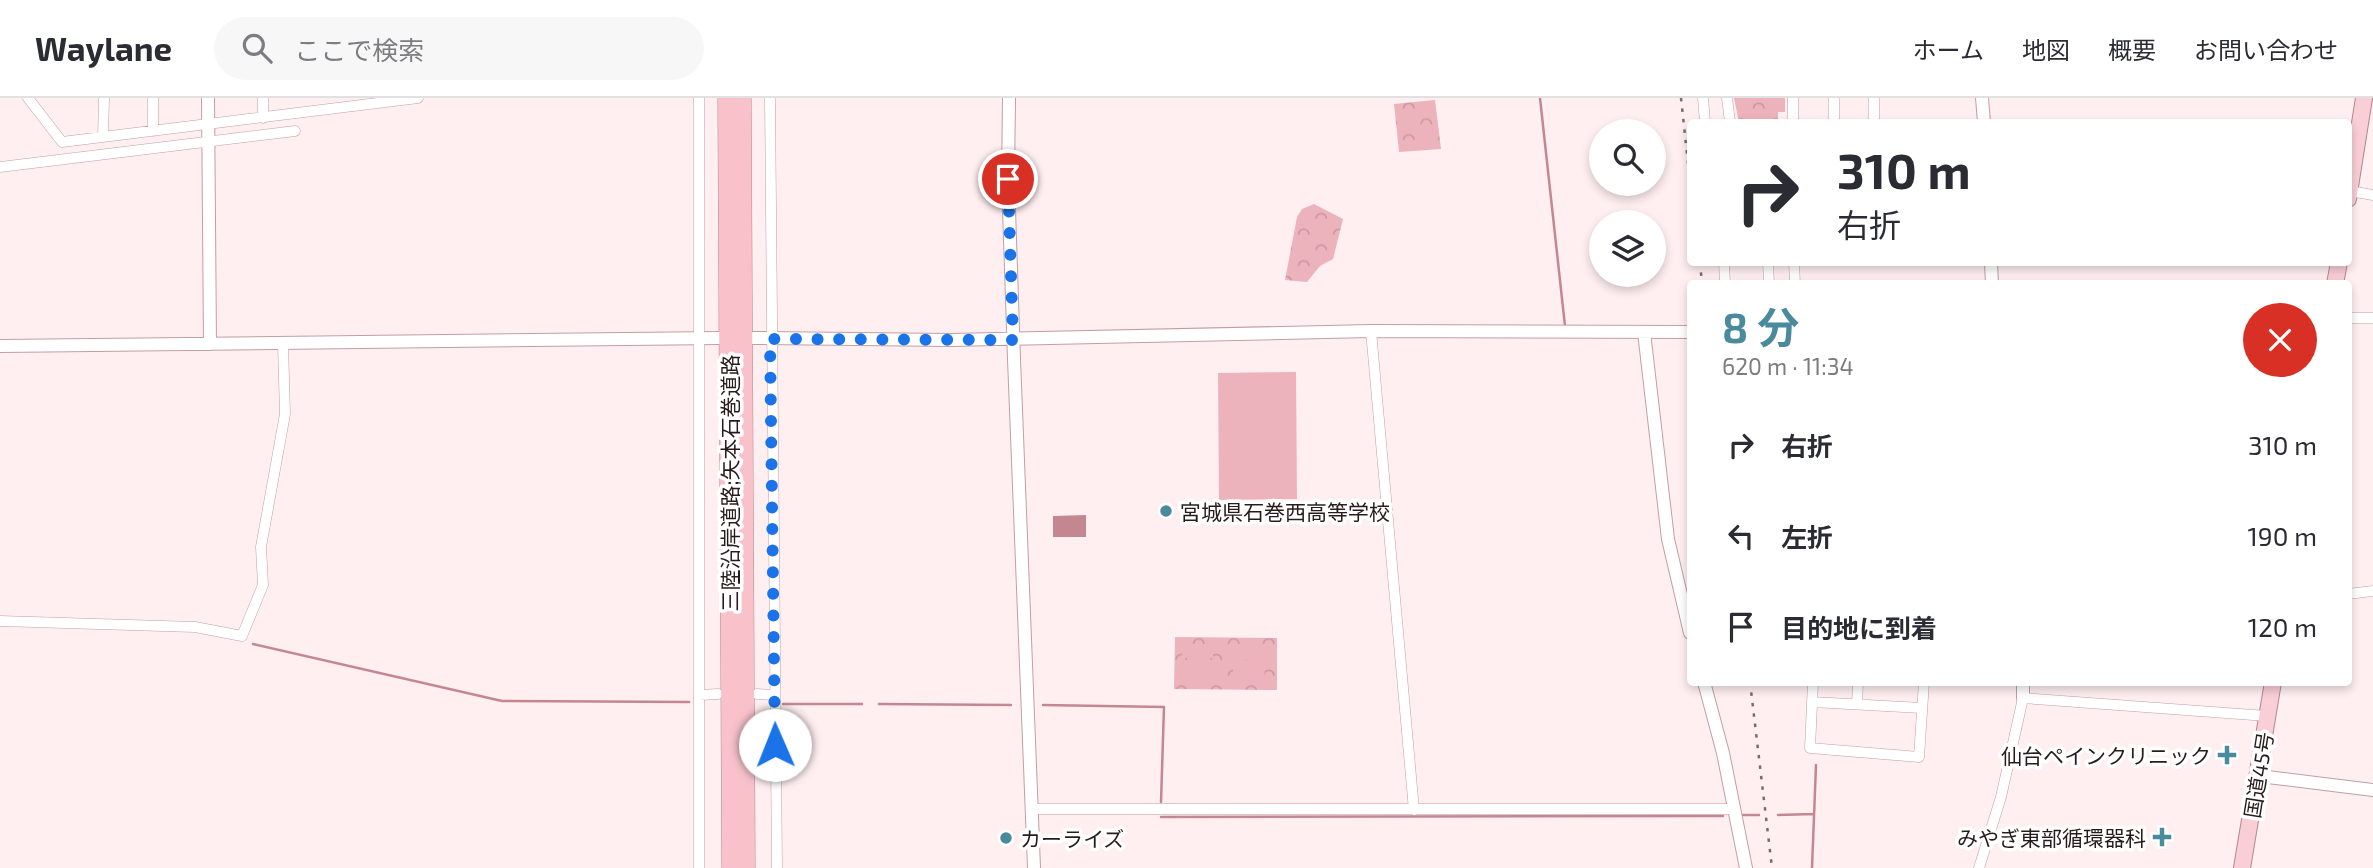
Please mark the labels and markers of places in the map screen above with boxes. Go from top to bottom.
pin [978,149,1038,209]
place label: 宮城県石巻西高等学校 [1180,499,1390,524]
marker: 宮城県石巻西高等学校 [1158,503,1174,519]
place label: 仙台ペインクリニック [2001,743,2211,768]
marker: 仙台ペインクリニック [2217,745,2237,765]
place label: みやぎ東部循環器科 [1957,825,2146,850]
place label: カーライズ [1020,826,1124,851]
marker: みやぎ東部循環器科 [2152,827,2172,847]
marker: カーライズ [998,830,1014,846]

